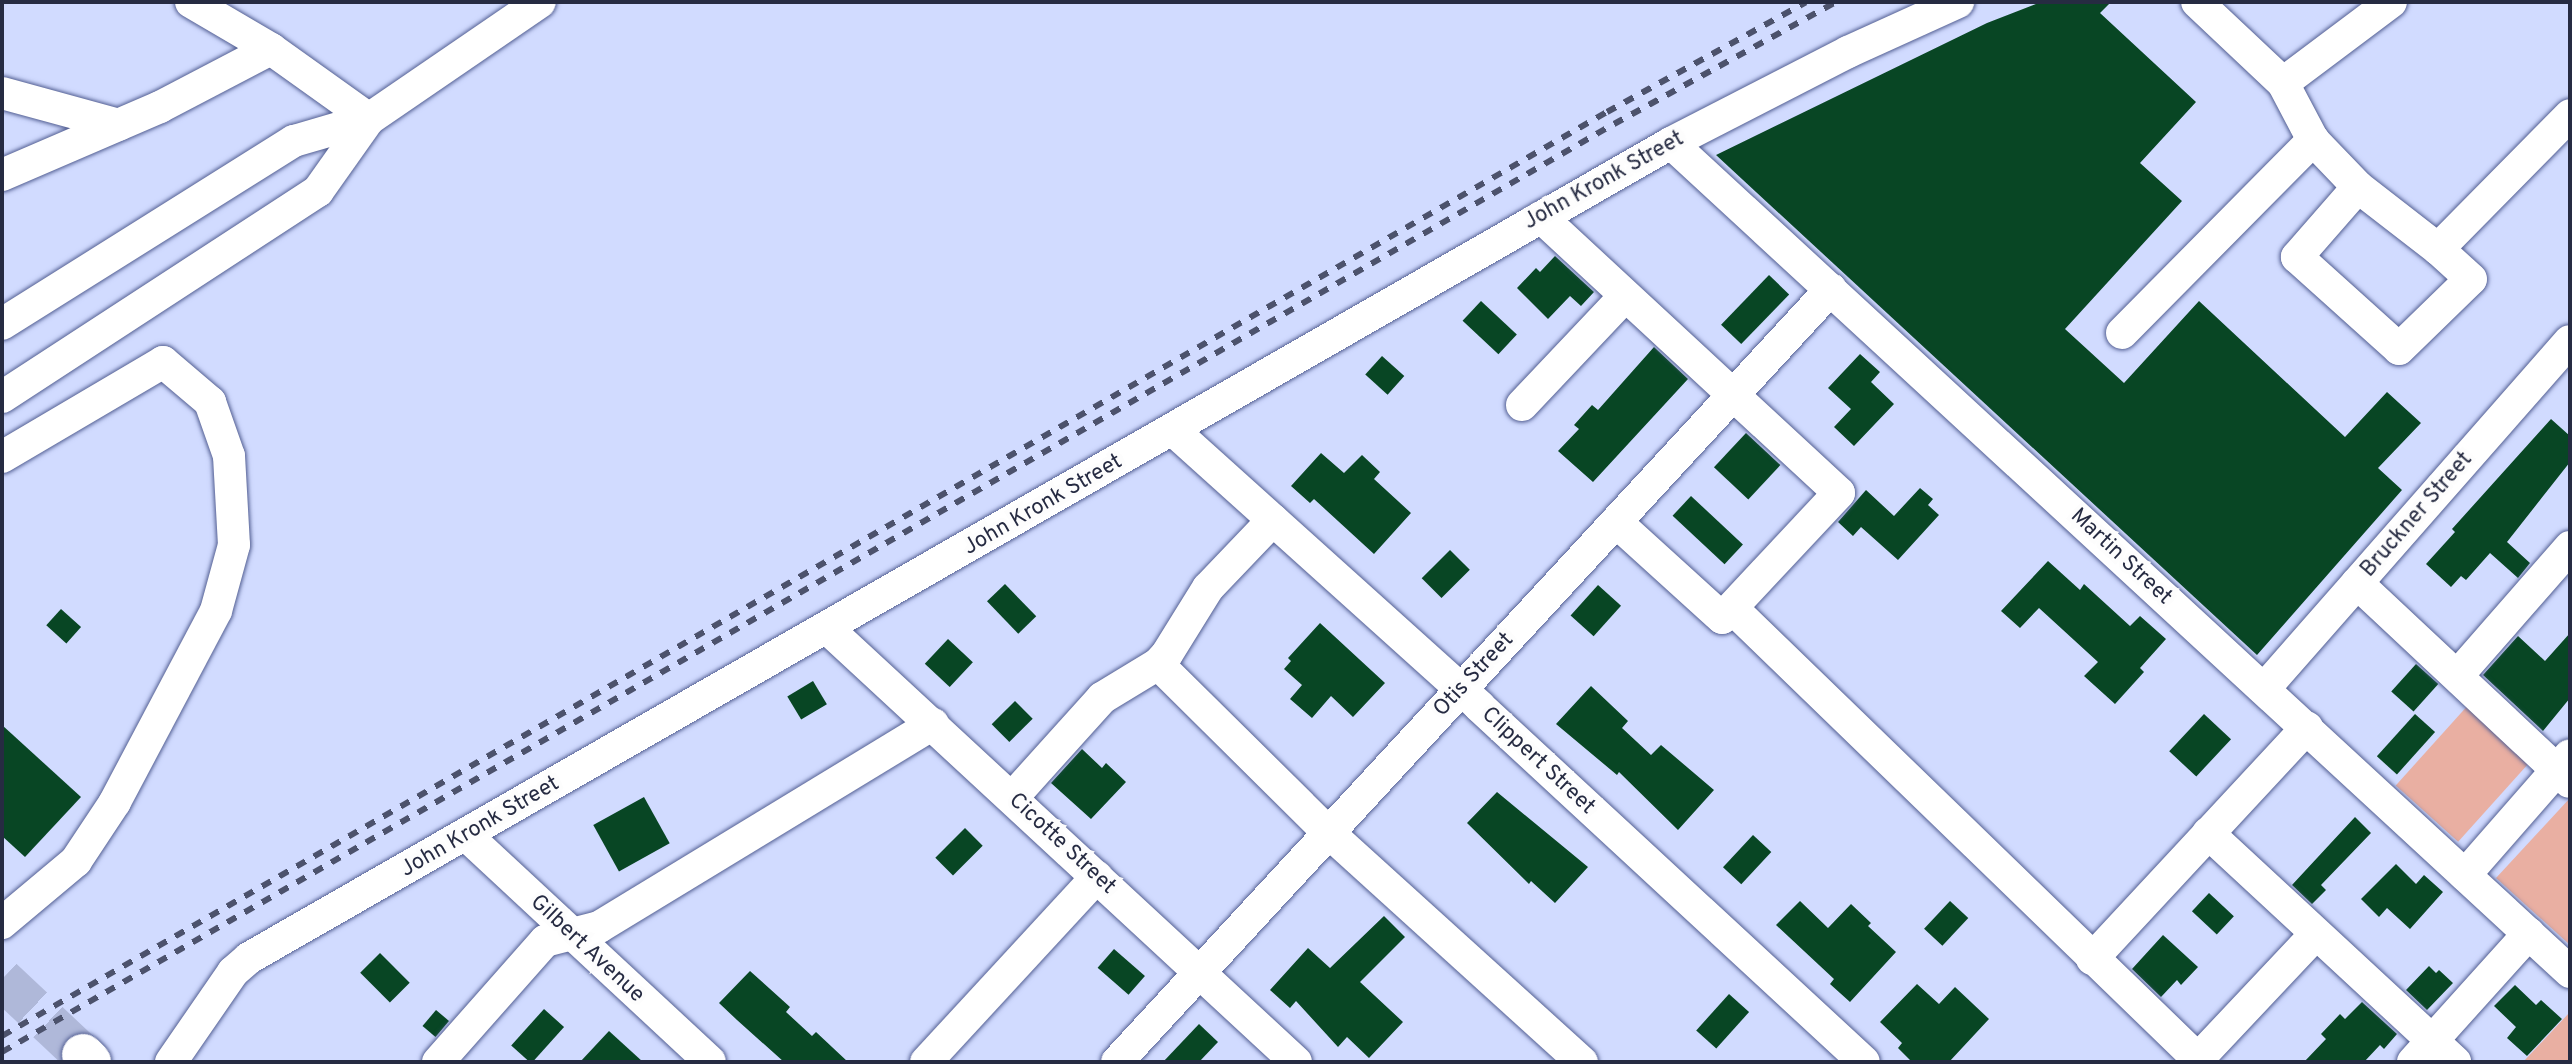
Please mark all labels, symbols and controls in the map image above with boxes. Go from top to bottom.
street label: John Kronk Street [1519,126,1689,236]
street label: Bruckner Street [2356,447,2478,583]
street label: John Kronk Street [959,449,1127,561]
street label: Martin Street [2065,503,2177,611]
street label: Otis Street [1428,627,1520,723]
street label: Clippert Street [1476,702,1600,820]
street label: John Kronk Street [396,771,564,883]
street label: Cicotte Street [1003,788,1121,900]
street label: Gilbert Avenue [524,889,650,1009]

